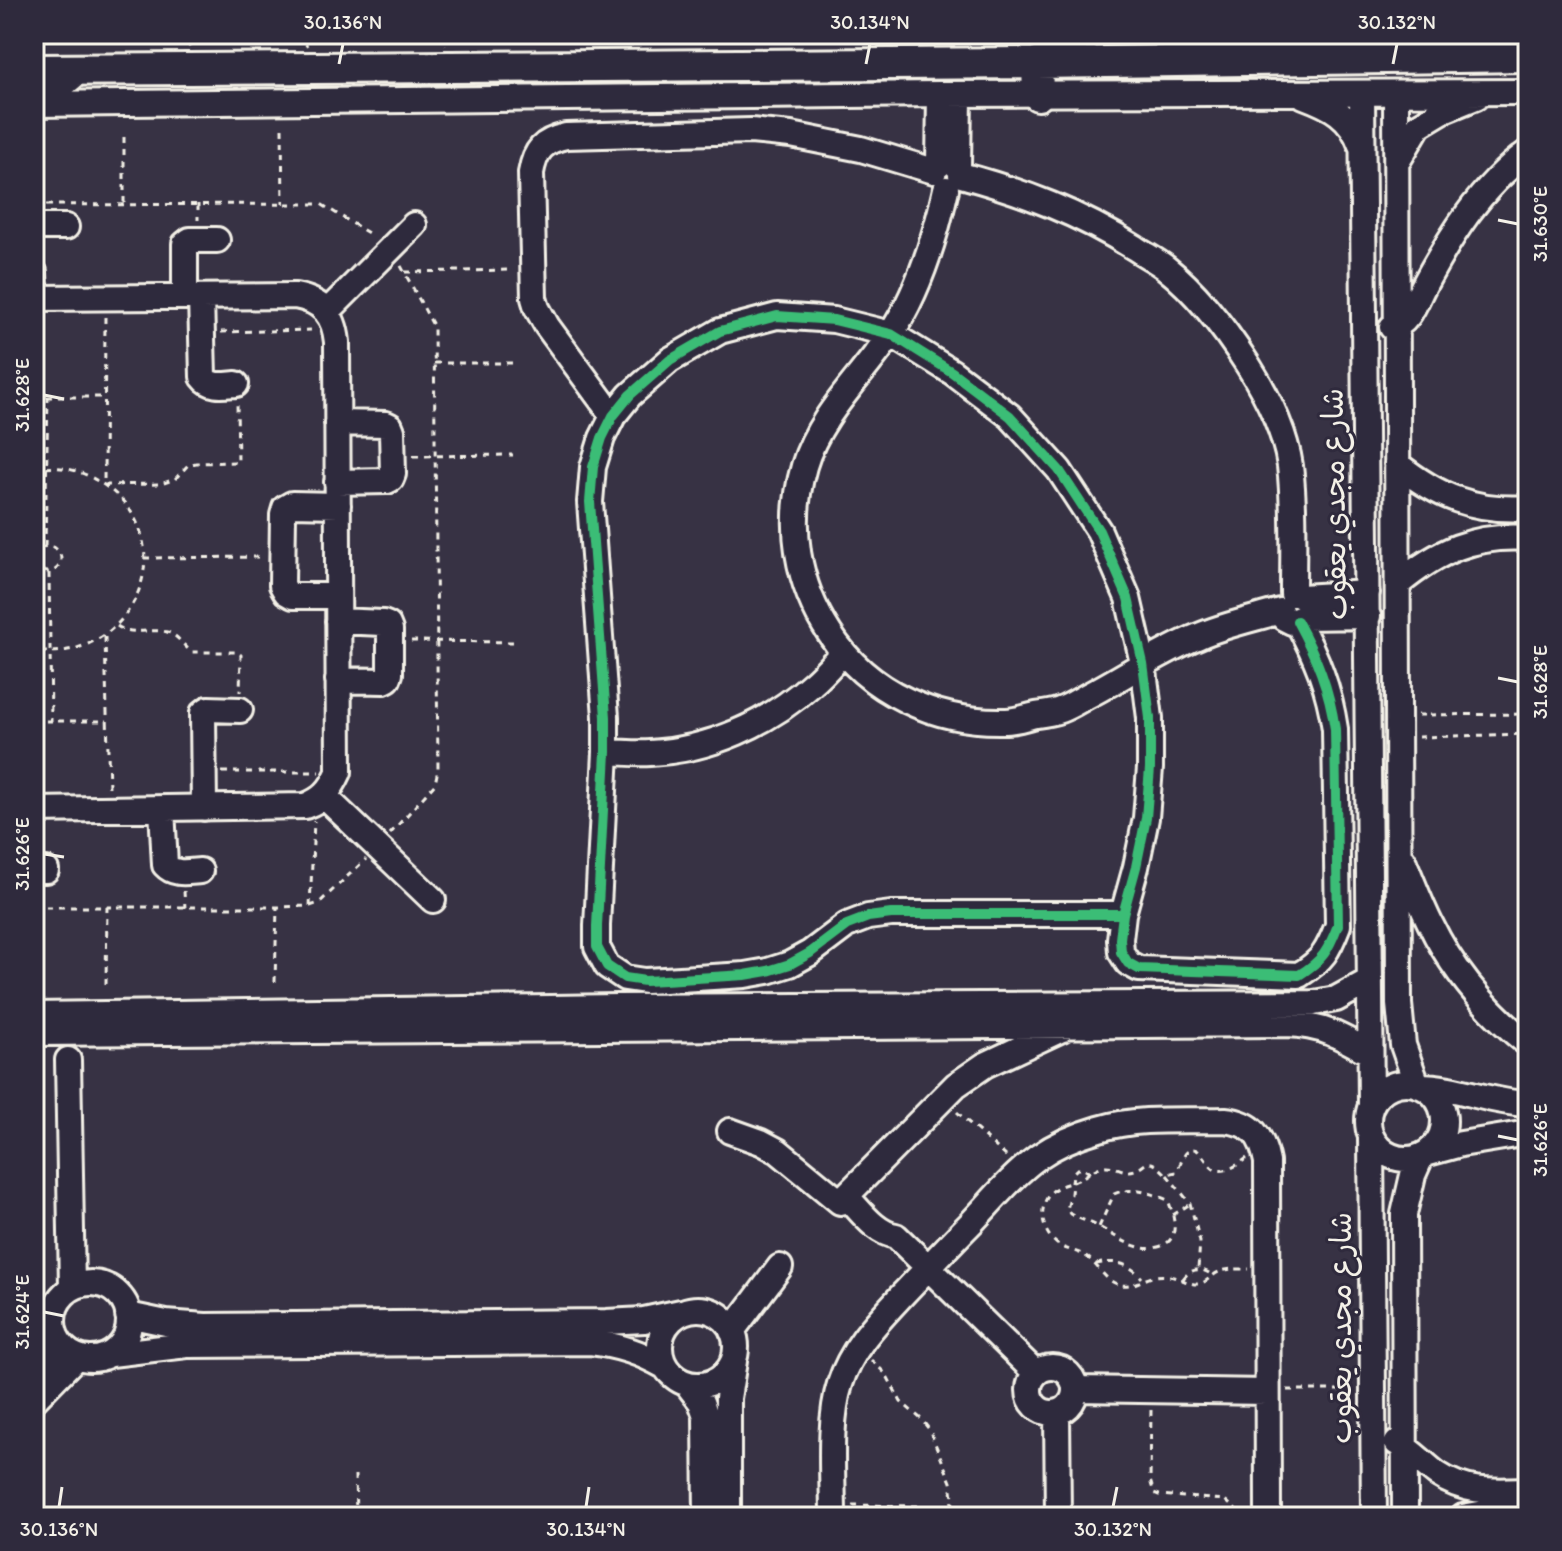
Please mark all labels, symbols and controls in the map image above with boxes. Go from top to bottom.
text: 30.136°N [304,10,382,34]
text: 30.134°N [830,10,910,34]
text: 30.132°N [1358,10,1436,34]
text: 31.630°E [1528,186,1552,262]
text: 31.628°E [10,358,34,432]
street label: شارع مجدي يعقوب [1313,388,1358,620]
text: 31.628°E [1528,645,1552,719]
text: 31.626°E [10,817,34,891]
text: 31.626°E [1528,1103,1552,1177]
street label: شارع مجدي يعقوب [1322,1212,1362,1444]
text: 31.624°E [10,1274,34,1350]
text: 30.136°N [20,1517,98,1541]
text: 30.134°N [546,1517,626,1541]
text: 30.132°N [1074,1517,1152,1541]

